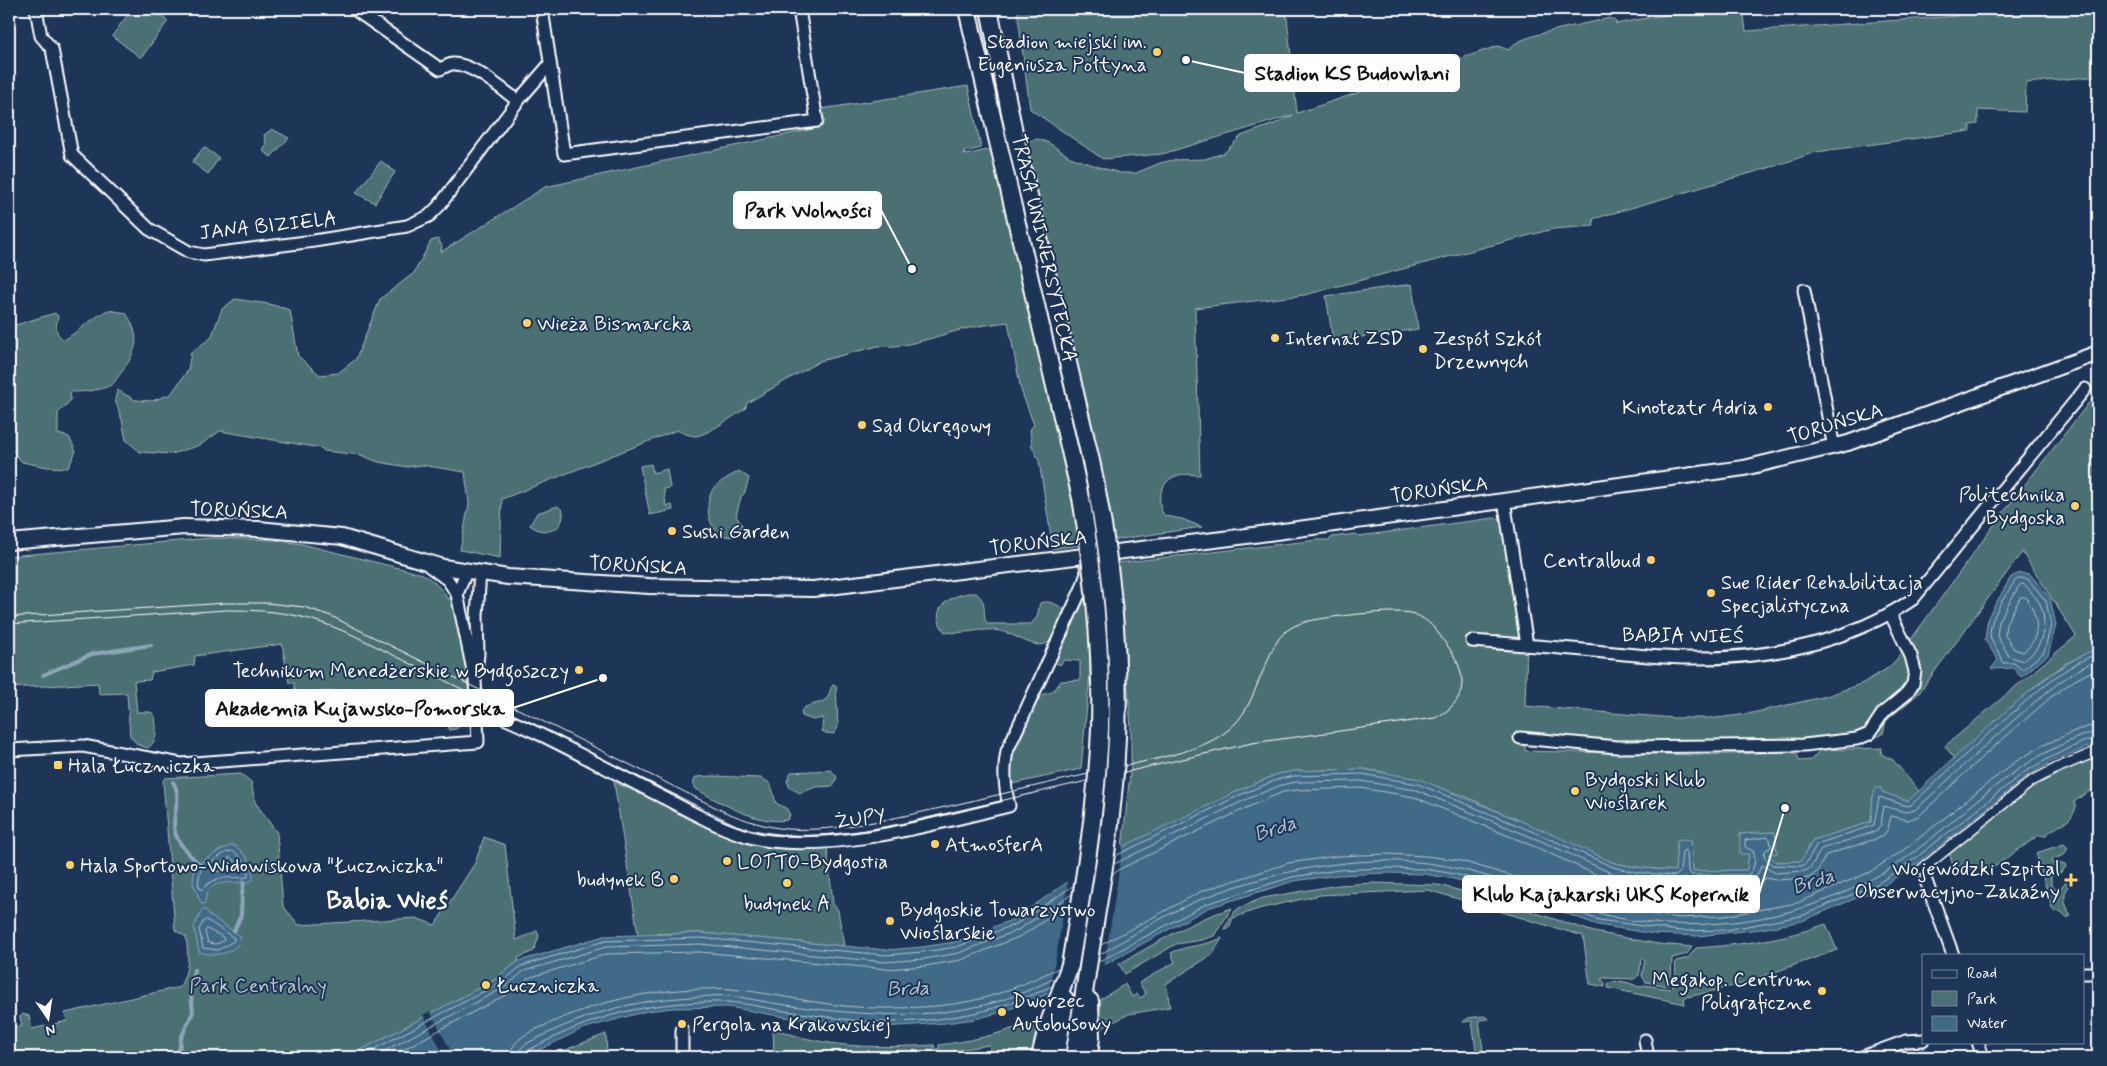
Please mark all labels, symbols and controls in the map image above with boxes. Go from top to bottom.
place label: Stadion miejski im. Eugeniusza Połtyna [977,29,1147,79]
marker: Stadion miejski im. Eugeniusza Połtyna [1151,46,1163,58]
callout: Stadion KS Budowlani [1245,55,1459,91]
text: Stadion KS Budowlani [1255,60,1450,88]
street label: TRASA UNIWERSYTECKA [1004,132,1083,365]
callout: Park Wolności [734,192,881,228]
text: Park Wolności [744,197,872,225]
street label: JANA BIZIELA [198,206,338,247]
place label: Wieża Bismarcka [537,311,692,338]
marker: Wieża Bismarcka [521,317,533,329]
place label: Internat ZSD [1285,326,1404,353]
place label: Zespół Szkół Drzewnych [1433,326,1542,376]
marker: Internat ZSD [1269,332,1281,344]
marker: Zespół Szkół Drzewnych [1417,343,1429,355]
place label: Kinoteatr Adria [1622,395,1758,422]
street label: TORUŃSKA [1784,397,1886,452]
marker: Kinoteatr Adria [1762,401,1774,413]
place label: Sąd Okręgowy [872,413,991,440]
marker: Sąd Okręgowy [856,419,868,431]
street label: TORUŃSKA [1389,470,1490,511]
place label: Politechnika Bydgoska [1959,482,2065,532]
street label: TORUŃSKA [189,496,289,527]
marker: Politechnika Bydgoska [2069,500,2081,512]
place label: Sushi Garden [682,519,790,546]
street label: TORUŃSKA [988,524,1089,563]
marker: Sushi Garden [666,525,678,537]
place label: Centralbud [1543,548,1641,575]
street label: TORUŃSKA [588,550,688,583]
marker: Centralbud [1645,554,1657,566]
place label: Sue Rider Rehabilitacja Specjalistyczna [1721,570,1923,620]
marker: Sue Rider Rehabilitacja Specjalistyczna [1705,587,1717,599]
street label: BABIA WIEŚ [1622,622,1744,651]
place label: Technikum Menedżerskie w Bydgoszczy [232,658,569,687]
marker: Technikum Menedżerskie w Bydgoszczy [573,664,585,676]
callout: Akademia Kujawsko-Pomorska [206,690,513,726]
text: Akademia Kujawsko-Pomorska [215,695,506,723]
place label: Hala Łuczniczka [68,753,215,780]
marker: Hala Łuczniczka [52,759,64,771]
place label: Bydgoski Klub Wioślarek [1585,767,1706,817]
marker: Bydgoski Klub Wioślarek [1569,785,1581,797]
street label: ŻUPY [833,803,887,836]
water label: Brda [1250,809,1300,849]
place label: AtmosferA [945,832,1043,859]
marker: AtmosferA [929,838,941,850]
place label: LOTTO-Bydgostia [737,849,888,876]
place label: Hala Sportowo-Widowiskowa "Łuczniczka" [80,853,443,880]
marker: LOTTO-Bydgostia [721,855,733,867]
place label: Wojewódzki Szpital Obserwacyjno-Zakaźny [1854,856,2060,906]
marker: Hala Sportowo-Widowiskowa "Łuczniczka" [64,859,76,871]
water label: Brda [1788,862,1838,902]
place label: budynek B [577,867,664,894]
marker: budynek B [668,873,680,885]
marker: Wojewódzki Szpital Obserwacyjno-Zakaźny [2064,873,2078,887]
callout: Klub Kajakarski UKS Kopernik [1463,876,1759,912]
marker: budynek A [781,877,793,889]
text: Klub Kajakarski UKS Kopernik [1473,881,1750,909]
district label: Babia Wieś [326,885,449,918]
place label: budynek A [744,891,830,918]
place label: Bydgoskie Towarzystwo Wioślarskie [900,897,1095,947]
marker: Bydgoskie Towarzystwo Wioślarskie [884,915,896,927]
legend [1922,954,2084,1044]
text: Road [1967,964,1997,984]
place label: Megakop. Centrum Poligraficzne [1652,967,1812,1017]
park label: Park Centralny [189,973,327,1000]
place label: Łuczniczka [496,973,600,1000]
water label: Brda [886,974,930,1004]
marker: Łuczniczka [480,979,492,991]
marker: Megakop. Centrum Poligraficzne [1816,985,1828,997]
place label: Dworzec Autobusowy [1012,988,1111,1038]
text: Park [1967,990,1997,1010]
north arrow [22,994,72,1044]
marker: Dworzec Autobusowy [996,1006,1008,1018]
place label: Pergola na Krakowskiej [692,1012,890,1040]
text: Water [1967,1014,2007,1034]
marker: Pergola na Krakowskiej [676,1018,688,1030]
text: N [44,1020,57,1040]

